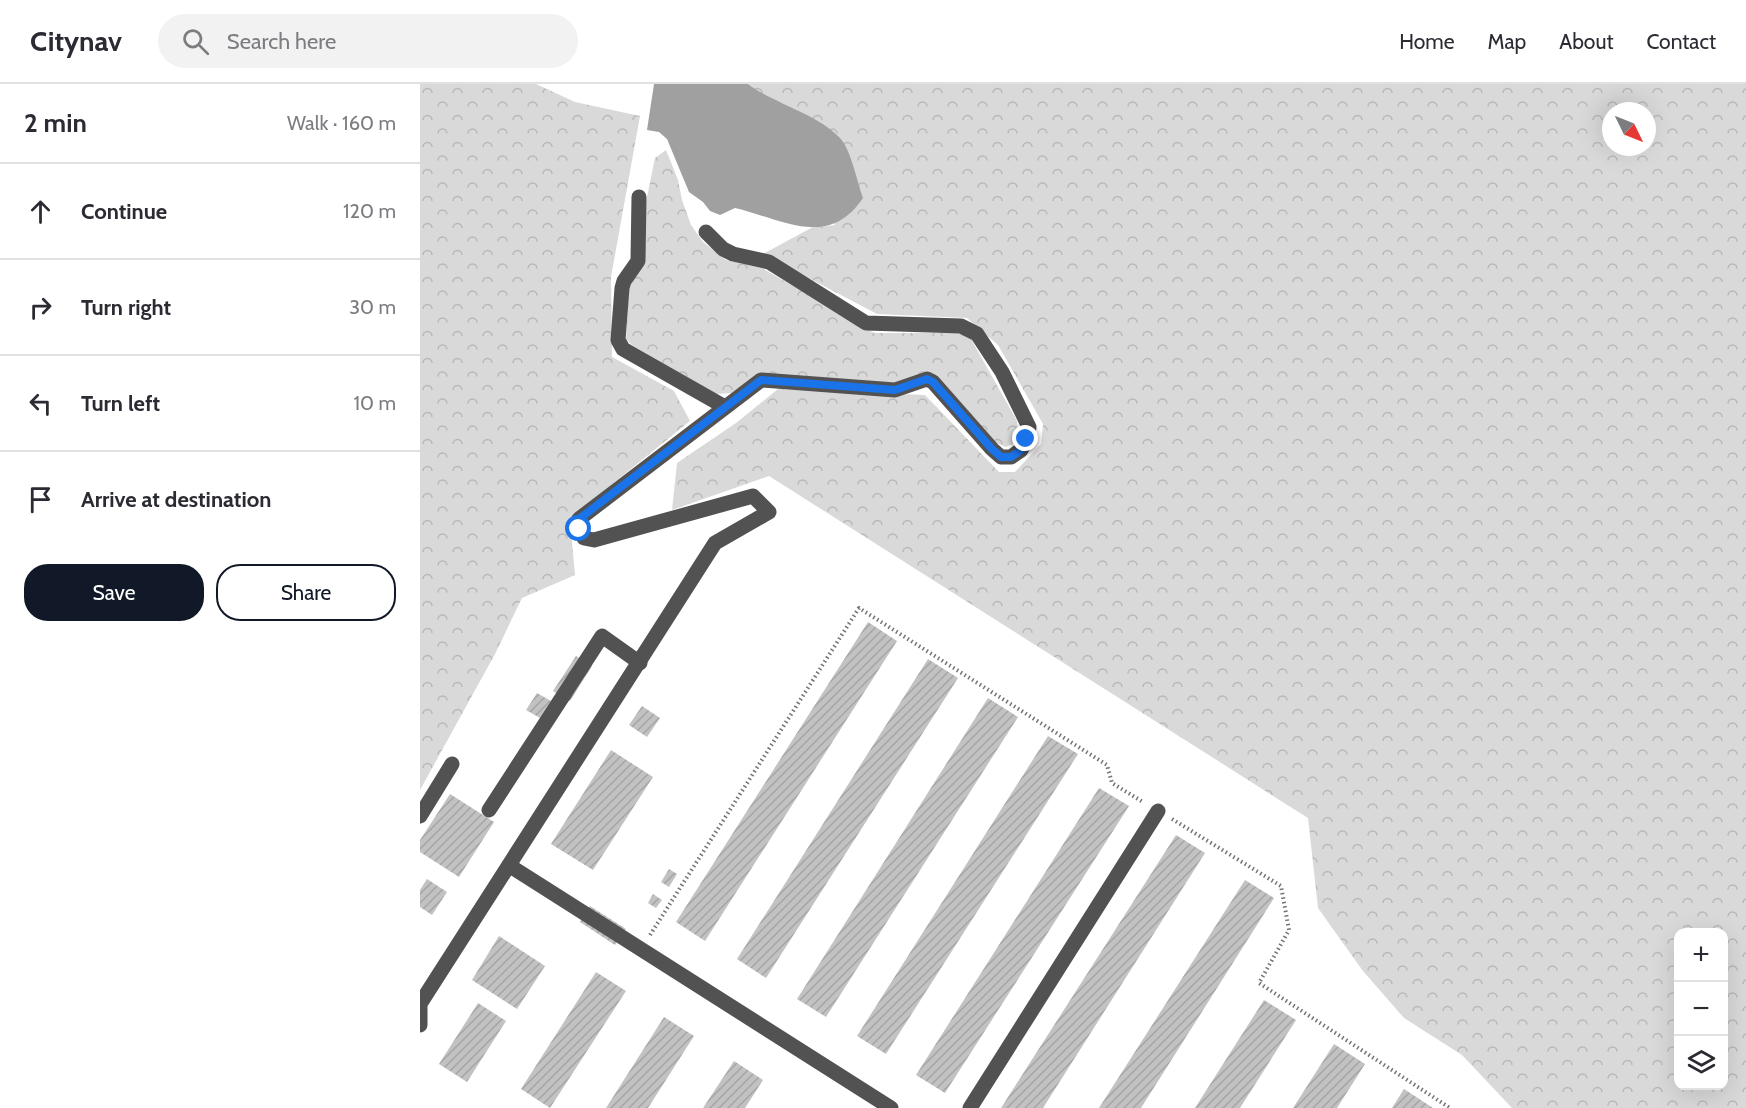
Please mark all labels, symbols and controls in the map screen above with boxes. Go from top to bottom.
search box [158,14,578,68]
text: Citynav [30,24,122,58]
icon: search [179,25,212,58]
text: Search here [227,28,336,55]
text: Home [1399,29,1455,54]
text: Map [1488,29,1526,54]
text: About [1559,29,1613,54]
text: Contact [1646,29,1716,54]
north arrow [1602,102,1656,156]
text: 2 min [24,107,87,139]
text: Walk · 160 m [287,111,396,135]
icon: ahead [24,195,57,228]
text: Continue [81,198,167,225]
text: 120 m [343,199,396,223]
icon: right [24,291,57,324]
text: Turn right [81,294,171,321]
text: 30 m [349,295,396,319]
icon: left [24,387,57,420]
text: Turn left [81,390,160,417]
text: 10 m [353,391,396,415]
route end [1012,425,1038,451]
icon: arrive [24,483,57,516]
text: Arrive at destination [81,486,271,513]
route start [565,515,591,541]
button: Save [24,564,204,621]
button: Share [216,564,396,621]
map controls [1674,928,1728,1090]
button: + [1674,928,1728,982]
button: − [1674,982,1728,1036]
button: layers [1674,1036,1728,1090]

